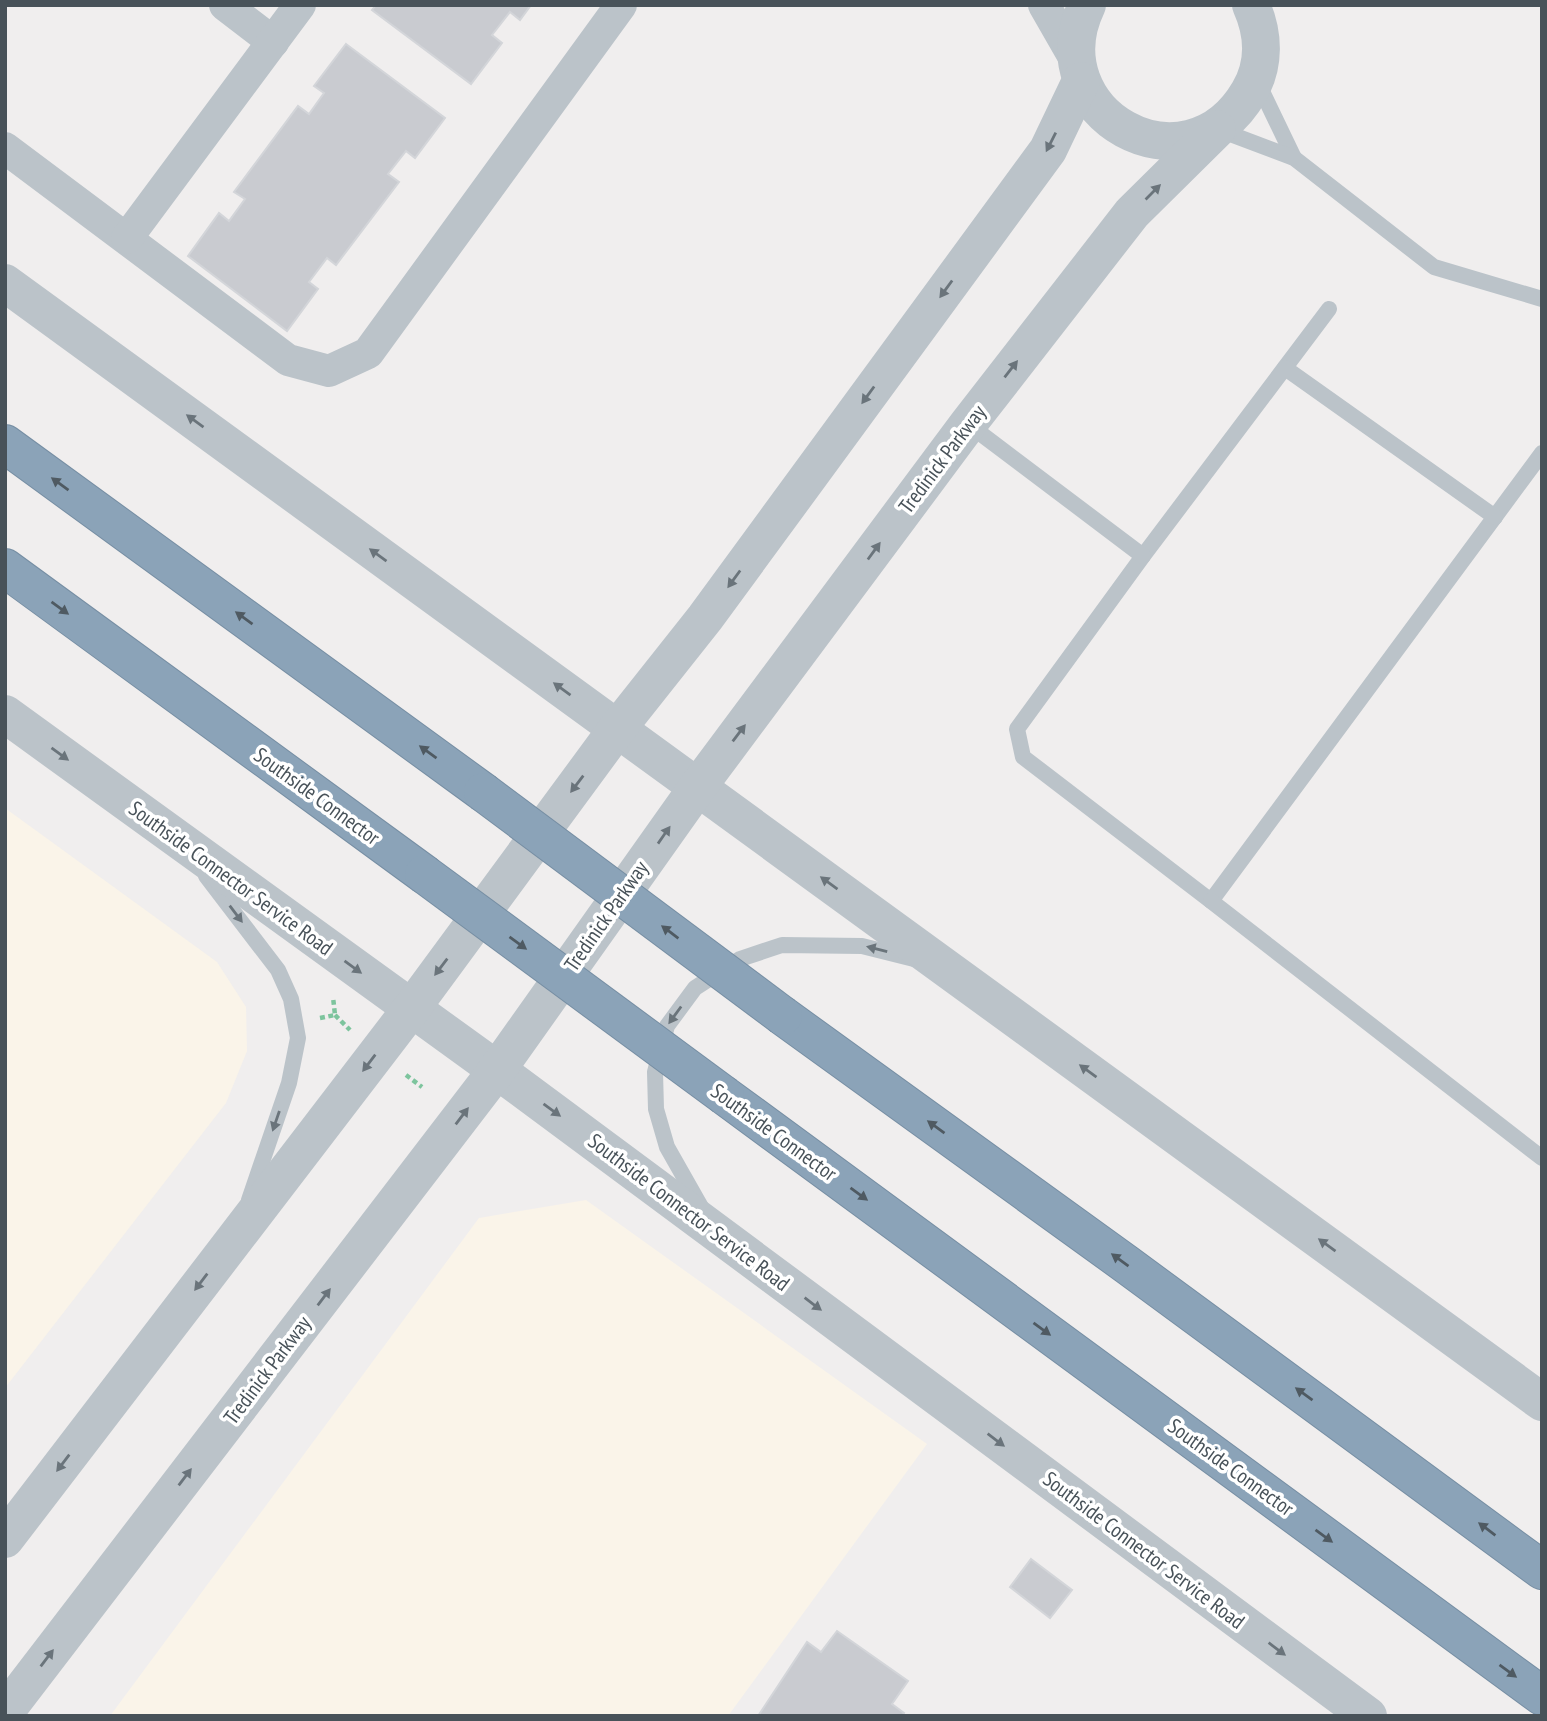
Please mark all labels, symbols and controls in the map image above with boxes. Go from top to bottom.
one-way arrow [1046,132,1057,152]
one-way arrow [1145,184,1161,201]
one-way arrow [940,280,954,298]
one-way arrow [1003,360,1017,378]
one-way arrow [862,386,876,404]
street label: Tredinick Parkway [892,399,992,519]
one-way arrow [186,414,204,428]
one-way arrow [51,477,69,491]
one-way arrow [867,542,881,560]
one-way arrow [369,548,388,562]
one-way arrow [727,569,741,588]
one-way arrow [51,601,69,615]
one-way arrow [235,611,253,625]
one-way arrow [553,682,571,696]
one-way arrow [731,725,746,743]
street label: Southside Connector [249,741,385,851]
one-way arrow [419,745,437,759]
one-way arrow [51,747,70,761]
one-way arrow [570,775,584,793]
street label: Southside Connector Service Road [124,795,338,961]
one-way arrow [657,826,671,844]
street label: Tredinick Parkway [558,855,654,977]
one-way arrow [819,876,838,890]
one-way arrow [228,905,242,923]
one-way arrow [661,925,679,939]
one-way arrow [509,936,527,950]
one-way arrow [866,943,888,954]
one-way arrow [435,958,449,976]
one-way arrow [344,960,362,974]
one-way arrow [668,1006,682,1024]
one-way arrow [362,1053,376,1072]
one-way arrow [1079,1064,1097,1078]
street label: Southside Connector [706,1077,842,1187]
one-way arrow [543,1103,561,1117]
one-way arrow [455,1107,469,1125]
one-way arrow [270,1110,281,1131]
one-way arrow [927,1120,945,1134]
street label: Southside Connector Service Road [583,1127,795,1297]
one-way arrow [850,1187,868,1201]
one-way arrow [1318,1238,1336,1252]
one-way arrow [1111,1253,1129,1267]
one-way arrow [194,1273,209,1291]
one-way arrow [316,1288,331,1306]
one-way arrow [804,1297,822,1312]
street label: Tredinick Parkway [217,1310,317,1430]
one-way arrow [1033,1322,1051,1336]
one-way arrow [1295,1388,1313,1402]
street label: Southside Connector [1163,1412,1299,1522]
one-way arrow [987,1433,1005,1447]
one-way arrow [57,1454,71,1472]
street label: Southside Connector Service Road [1038,1465,1250,1635]
one-way arrow [178,1468,192,1486]
one-way arrow [1478,1523,1496,1537]
one-way arrow [1315,1529,1334,1543]
one-way arrow [1268,1641,1286,1655]
one-way arrow [39,1649,54,1667]
one-way arrow [1499,1663,1517,1677]

